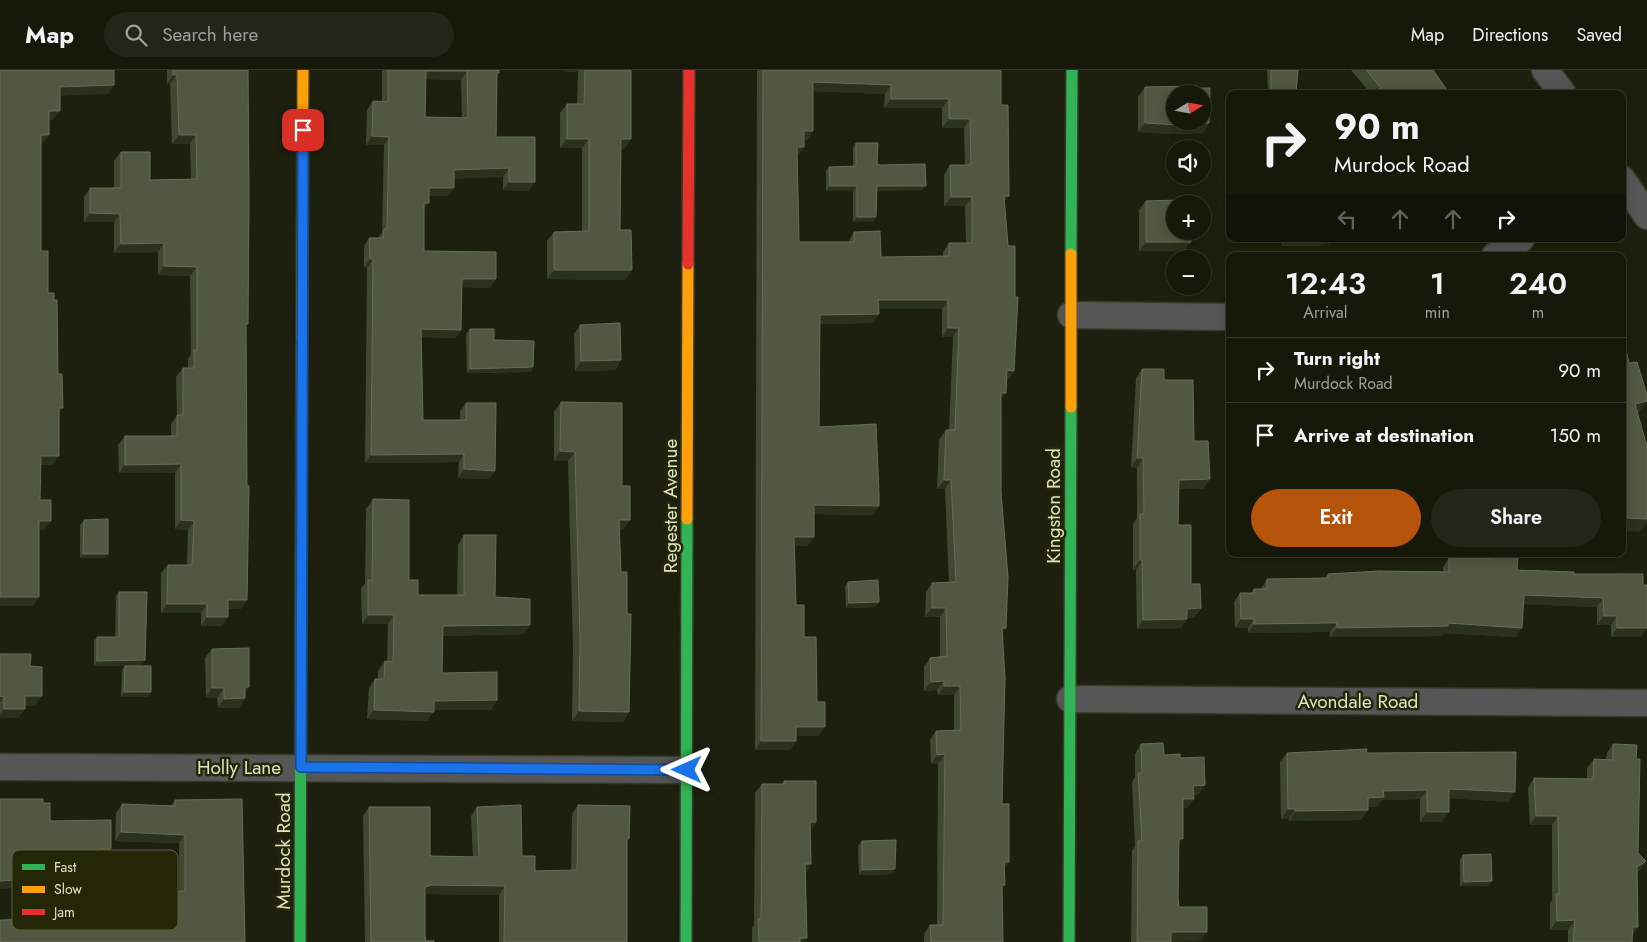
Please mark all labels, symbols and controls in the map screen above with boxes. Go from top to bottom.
search box [104,12,454,57]
text: Map [25,17,74,52]
icon: search [122,21,150,49]
text: Search here [162,21,258,48]
text: Map [1411,22,1444,48]
text: Directions [1472,22,1548,48]
text: Saved [1576,22,1622,48]
north arrow [1166,85,1211,130]
map controls [1166,85,1211,295]
text: 90 m [1334,102,1420,152]
pin [282,109,324,151]
icon: right [1251,110,1316,175]
icon: arrive [289,116,317,144]
button: sound [1166,140,1211,185]
text: Murdock Road [1334,148,1470,180]
button: + [1166,195,1211,240]
icon: left [1333,205,1361,233]
icon: ahead [1386,205,1414,233]
icon: ahead [1439,205,1467,233]
icon: right [1492,205,1520,233]
button: − [1166,250,1211,295]
text: 12:43 [1285,262,1366,305]
text: 1 [1430,262,1445,305]
text: 240 [1509,262,1567,305]
text: Arrival [1303,301,1347,324]
text: min [1425,301,1450,324]
text: m [1532,301,1544,324]
text: Turn right [1294,345,1380,372]
icon: right [1251,356,1279,384]
text: 90 m [1558,357,1601,384]
text: Murdock Road [1294,372,1393,395]
icon: arrive [1251,421,1279,449]
text: Arrive at destination [1294,422,1474,449]
text: 150 m [1550,422,1601,449]
street label: Regester Avenue [657,439,684,573]
street label: Kingston Road [1040,448,1067,564]
button: Exit [1251,489,1421,547]
button: Share [1431,489,1601,547]
street label: Avondale Road [1298,688,1418,715]
position arrow [660,743,712,795]
street label: Holly Lane [197,754,281,781]
street label: Murdock Road [270,792,297,910]
legend [12,850,178,930]
text: Fast [54,857,77,877]
text: Slow [54,879,82,899]
text: Jam [52,902,75,922]

